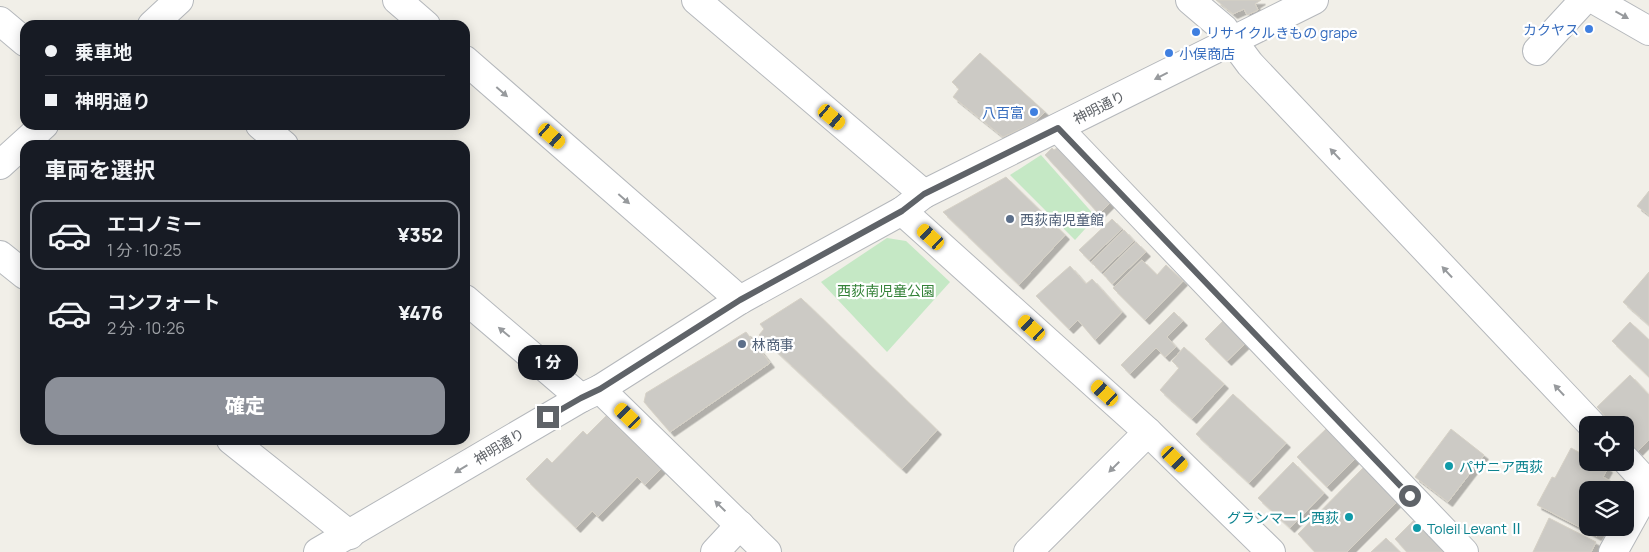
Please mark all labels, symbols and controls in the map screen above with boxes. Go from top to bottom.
one-way arrow [1615,11,1628,20]
place label: カクヤス [1523,20,1579,39]
place label: リサイクルきもの grape [1206,23,1357,42]
marker: カクヤス [1583,23,1595,35]
marker: リサイクルきもの grape [1190,26,1202,38]
text: 乗車地 [75,39,132,65]
place label: 小俣商店 [1179,44,1235,63]
marker: 小俣商店 [1163,47,1175,59]
one-way arrow [1154,73,1168,81]
one-way arrow [495,86,508,97]
street label: 神明通り [1070,86,1128,128]
text: 神明通り [75,88,151,114]
car [815,102,848,132]
place label: 八百富 [982,103,1024,122]
marker: 八百富 [1028,106,1040,118]
car [535,120,568,152]
one-way arrow [1329,148,1341,160]
text: 車両を選択 [45,155,155,185]
one-way arrow [617,193,629,205]
place label: 西荻南児童館 [1020,210,1104,229]
text: エコノミー [107,211,202,237]
icon: car [47,213,92,258]
marker: 西荻南児童館 [1004,213,1016,225]
car [914,221,947,253]
text: ¥352 [398,222,443,248]
text: 1 分 · 10:25 [107,239,182,261]
one-way arrow [1441,266,1453,278]
park label: 西荻南児童公園 [837,281,935,300]
text: コンフォート [107,289,220,315]
icon: car [47,291,92,336]
text: ¥476 [399,300,443,326]
car [1015,312,1048,344]
text: 2 分 · 10:26 [107,317,185,339]
one-way arrow [498,326,510,338]
place label: 林商事 [752,335,794,354]
marker: 林商事 [736,338,748,350]
callout: 1 分 [518,344,578,380]
text: 1 分 [535,351,561,373]
button: 確定 [45,377,445,435]
car [1088,377,1121,409]
one-way arrow [1553,384,1565,396]
car [611,400,644,432]
route end [537,406,559,428]
map controls [1579,416,1634,536]
button: locate [1579,416,1634,471]
street label: 神明通り [470,423,528,469]
car [1159,443,1191,475]
place label: パサニア西荻 [1459,457,1543,476]
one-way arrow [1108,460,1120,472]
marker: パサニア西荻 [1443,460,1455,472]
one-way arrow [454,464,467,473]
button: layers [1579,481,1634,536]
route start [1399,485,1421,507]
one-way arrow [714,500,726,512]
place label: グランマーレ西荻 [1227,508,1339,527]
marker: グランマーレ西荻 [1343,511,1355,523]
place label: Toleil Levant Ⅱ [1427,519,1524,538]
marker: Toleil Levant Ⅱ [1411,522,1423,534]

